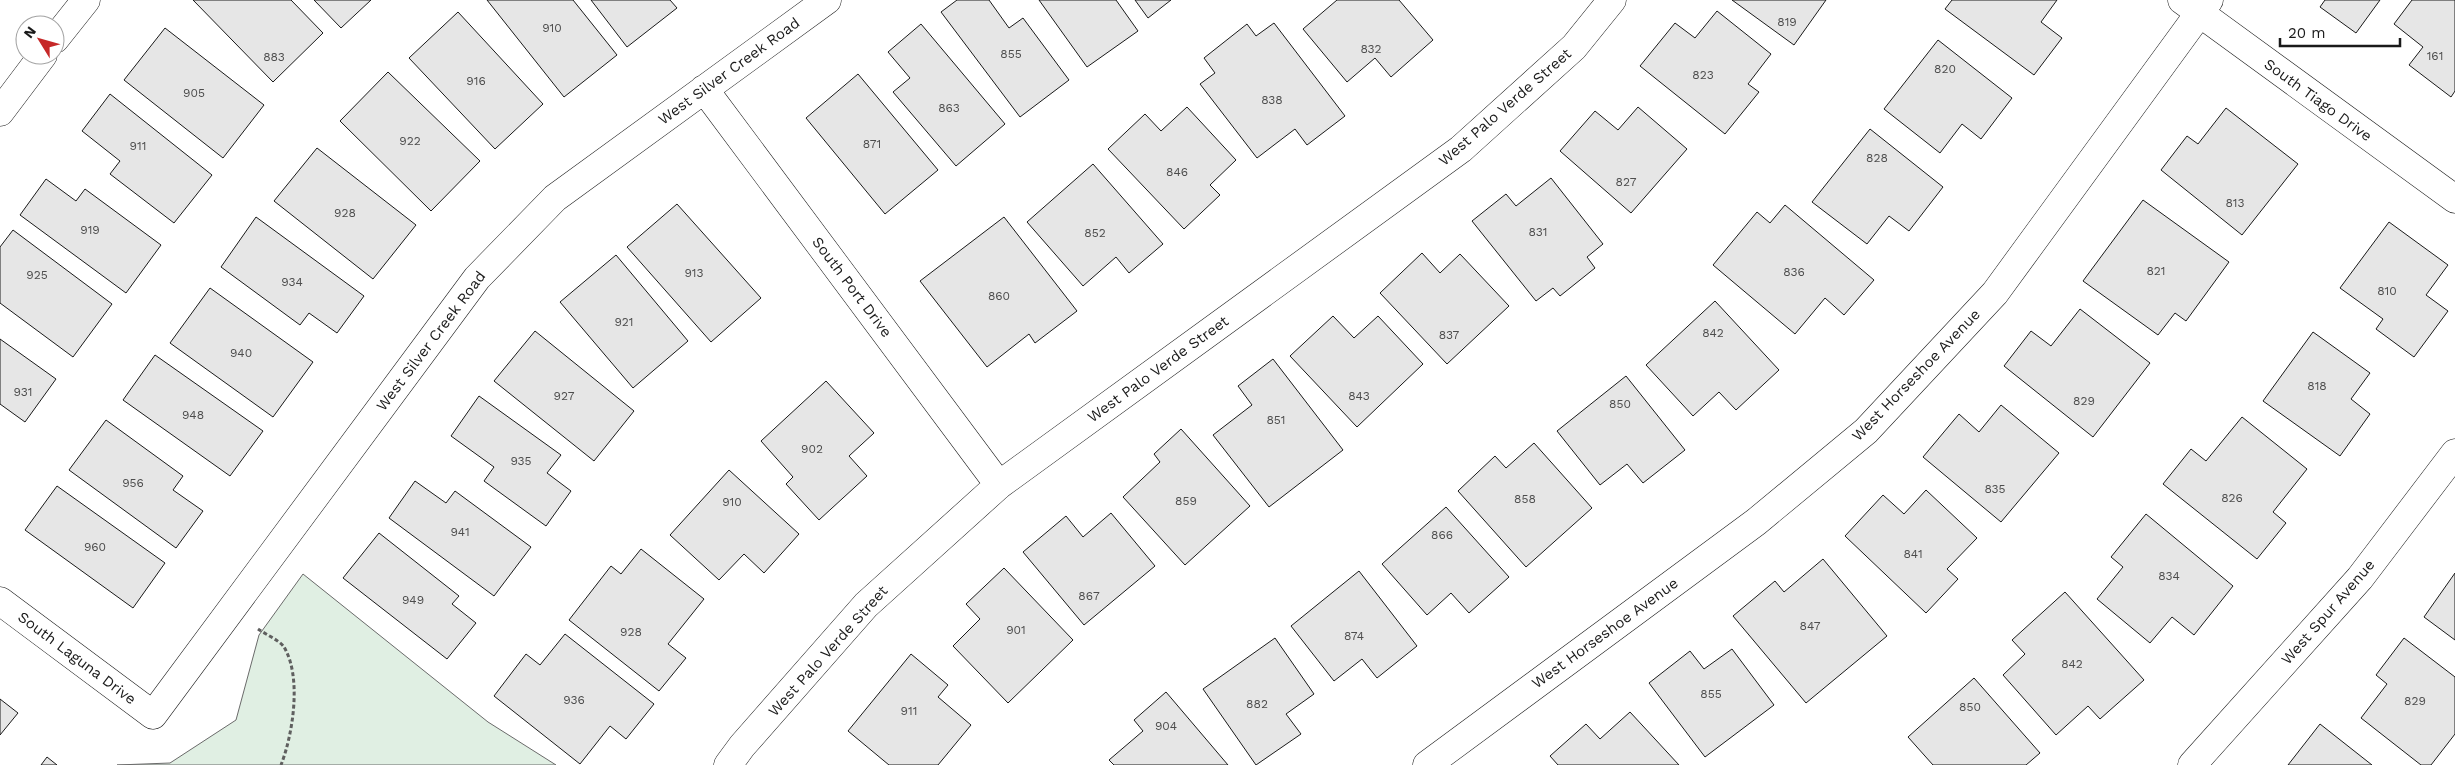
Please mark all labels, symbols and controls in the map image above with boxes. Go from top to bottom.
street label: West Silver Creek Road [655,14,803,128]
north arrow [15,15,65,65]
house number: 819 [1777,15,1797,29]
scale bar [2280,15,2400,47]
house number: 910 [542,21,562,35]
text: N [20,23,39,41]
text: 20 m [2288,24,2326,42]
house number: 832 [1360,42,1382,56]
street label: West Palo Verde Street [1435,44,1575,169]
house number: 855 [1000,47,1022,61]
house number: 161 [2427,49,2443,63]
house number: 883 [263,50,285,64]
street label: South Tiago Drive [2261,55,2375,145]
house number: 820 [1934,62,1956,76]
house number: 823 [1692,68,1714,82]
house number: 916 [466,74,486,88]
house number: 905 [183,86,205,100]
house number: 838 [1261,93,1283,107]
house number: 863 [938,101,960,115]
house number: 922 [399,134,421,148]
house number: 871 [863,137,881,151]
house number: 911 [130,139,146,153]
house number: 828 [1866,151,1888,165]
house number: 846 [1166,165,1188,179]
house number: 827 [1616,175,1637,189]
house number: 813 [2225,196,2245,210]
house number: 928 [334,206,356,220]
house number: 919 [80,223,100,237]
house number: 831 [1529,225,1547,239]
house number: 852 [1084,226,1106,240]
street label: South Port Drive [808,233,896,341]
house number: 821 [2146,264,2166,278]
house number: 836 [1783,265,1805,279]
house number: 913 [684,266,704,280]
house number: 925 [26,268,48,282]
street label: West Silver Creek Road [373,268,489,414]
house number: 934 [281,275,303,289]
house number: 810 [2377,284,2397,298]
house number: 860 [988,289,1010,303]
street label: West Horseshoe Avenue [1848,305,1984,445]
street label: West Palo Verde Street [1084,311,1232,426]
house number: 921 [614,315,634,329]
house number: 842 [1702,326,1724,340]
house number: 837 [1439,328,1459,342]
house number: 940 [230,346,252,360]
house number: 818 [2307,379,2327,393]
house number: 931 [14,385,32,399]
house number: 927 [554,389,575,403]
house number: 843 [1348,389,1370,403]
house number: 829 [2073,394,2095,408]
house number: 850 [1609,397,1631,411]
house number: 948 [182,408,204,422]
house number: 851 [1266,413,1286,427]
house number: 902 [801,442,823,456]
house number: 935 [510,454,532,468]
house number: 956 [122,476,144,490]
house number: 835 [1984,482,2006,496]
house number: 826 [2221,491,2243,505]
house number: 858 [1514,492,1536,506]
house number: 859 [1175,494,1197,508]
house number: 910 [722,495,742,509]
house number: 941 [450,525,470,539]
house number: 866 [1431,528,1453,542]
house number: 960 [84,540,106,554]
house number: 841 [1903,547,1923,561]
street label: West Spur Avenue [2277,556,2379,668]
house number: 834 [2158,569,2180,583]
street label: West Horseshoe Avenue [1528,574,1682,692]
street label: West Palo Verde Street [765,581,892,720]
house number: 867 [1078,589,1100,603]
house number: 949 [402,593,424,607]
street label: South Laguna Drive [14,608,140,708]
house number: 847 [1800,619,1821,633]
house number: 901 [1006,623,1026,637]
house number: 928 [620,625,642,639]
house number: 874 [1344,629,1364,643]
house number: 842 [2061,657,2083,671]
house number: 855 [1700,687,1722,701]
house number: 936 [563,693,585,707]
house number: 829 [2404,694,2426,708]
house number: 882 [1246,697,1268,711]
house number: 850 [1959,700,1981,714]
house number: 911 [901,704,917,718]
house number: 904 [1155,719,1177,733]

